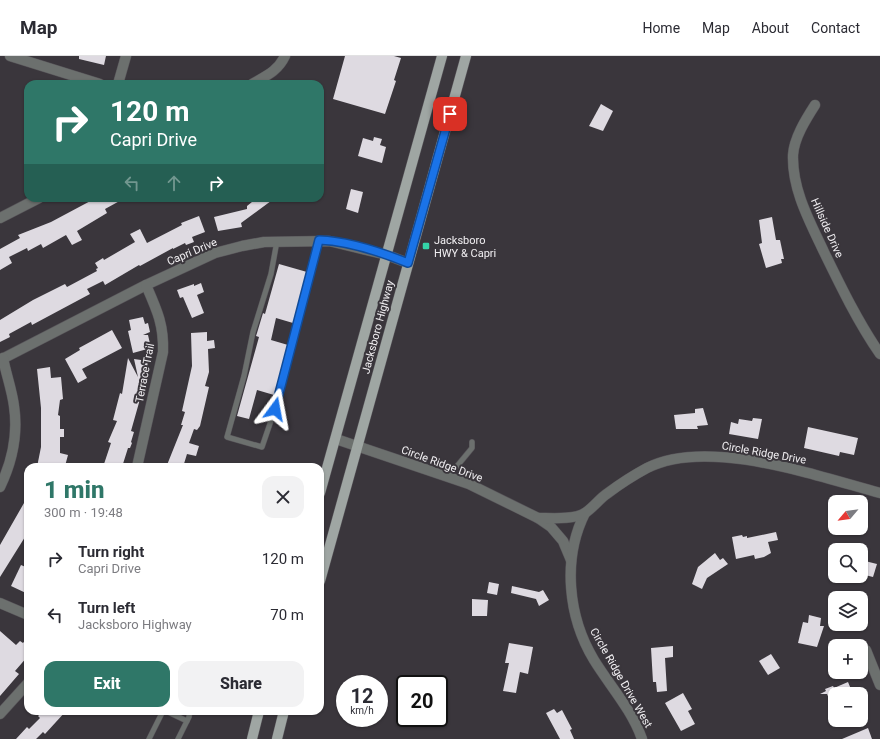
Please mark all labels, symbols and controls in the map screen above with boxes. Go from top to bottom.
text: Map [20,16,58,39]
text: Home [642,20,680,36]
text: Map [702,20,730,36]
text: About [752,20,789,36]
text: Contact [811,20,860,36]
text: 120 m [110,95,189,128]
icon: right [44,96,96,148]
pin [433,97,467,131]
icon: arrive [439,103,461,125]
text: Capri Drive [110,129,197,150]
icon: left [121,172,143,194]
icon: ahead [163,172,185,194]
icon: right [205,172,227,194]
street label: Hillside Drive [808,196,846,260]
place label: Jacksboro HWY & Capri [434,234,496,260]
street label: Capri Drive [165,236,219,268]
marker: Jacksboro HWY & Capri [421,241,431,251]
street label: Jacksboro Highway [359,278,397,375]
street label: Terrace Trail [133,342,157,404]
position arrow [254,388,296,430]
street label: Circle Ridge Drive [721,439,807,467]
street label: Circle Ridge Drive [400,443,485,485]
text: 1 min [44,476,105,504]
button: close [262,476,304,518]
north arrow [828,495,868,535]
map controls [828,495,868,727]
text: 300 m · 19:48 [44,505,123,520]
text: Turn right [78,543,144,561]
button: search [828,543,868,583]
icon: right [44,548,66,570]
text: 120 m [262,550,304,568]
text: Capri Drive [78,561,141,576]
button: layers [828,591,868,631]
text: Turn left [78,599,135,617]
icon: left [44,604,66,626]
text: 70 m [270,606,304,624]
text: Jacksboro Highway [78,617,192,632]
street label: Circle Ridge Drive West [587,626,655,731]
button: + [828,639,868,679]
button: Exit [44,661,170,707]
button: Share [178,661,304,707]
speed limit sign: 20 [396,675,448,727]
text: 12 [351,684,373,708]
button: − [828,687,868,727]
text: km/h [350,705,374,716]

